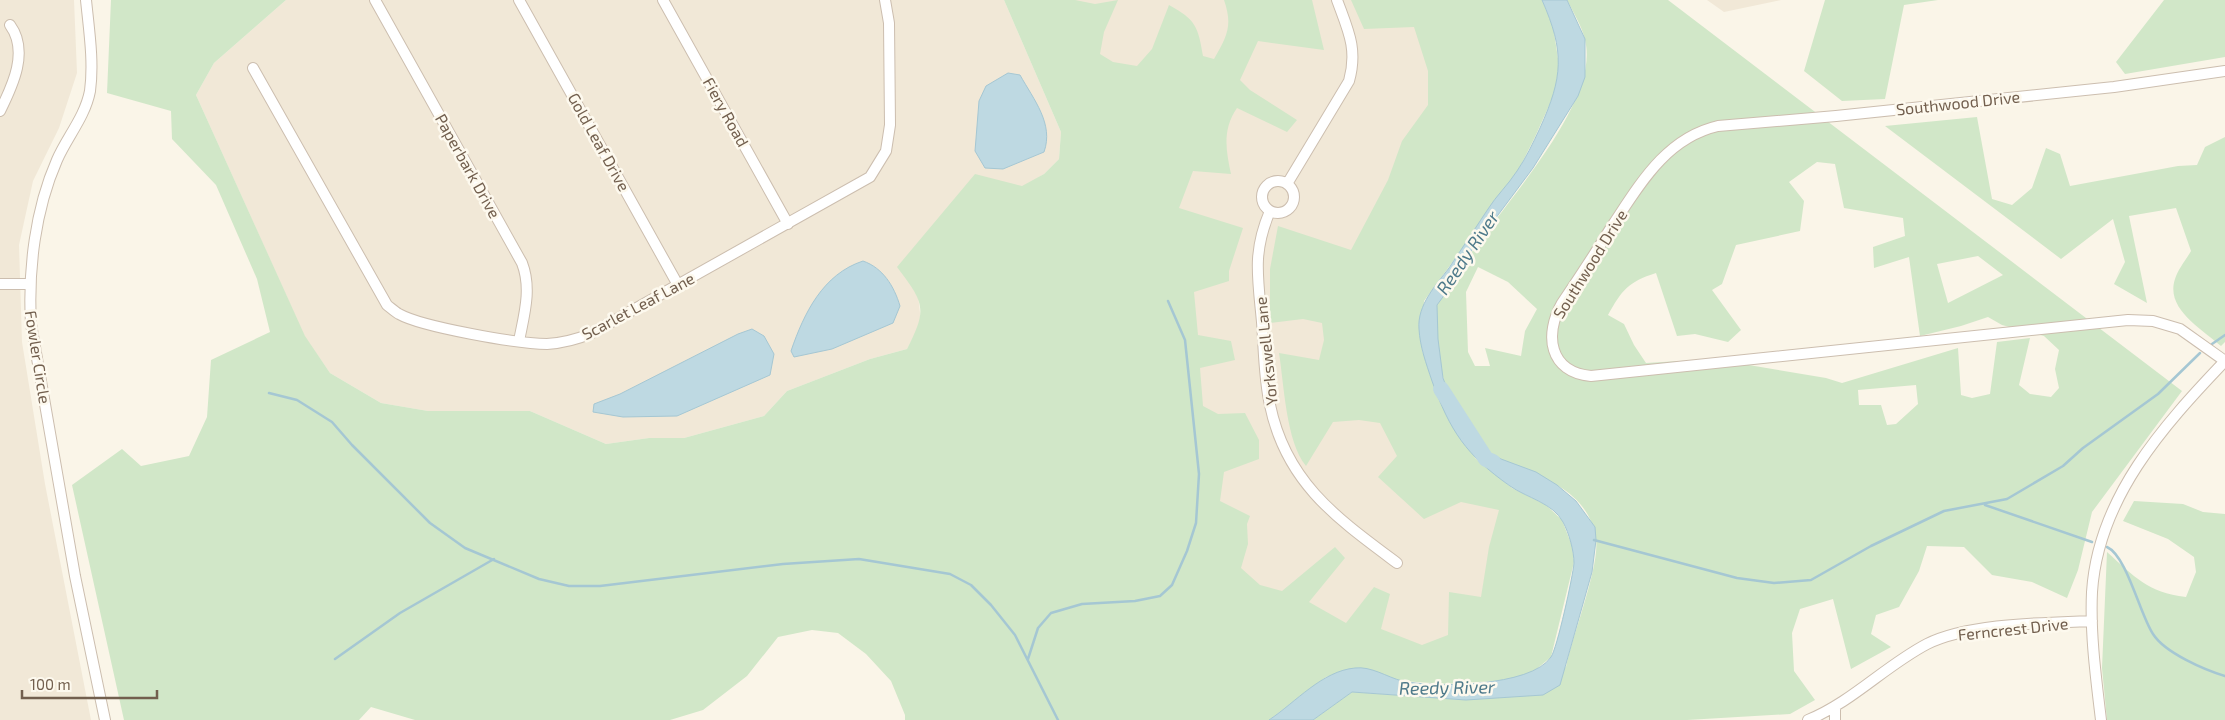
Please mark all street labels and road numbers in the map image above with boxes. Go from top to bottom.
street label: Fiery Road [700,74,753,150]
street label: Southwood Drive [1895,87,2021,118]
street label: Gold Leaf Drive [565,89,634,194]
street label: Paperbark Drive [432,110,505,221]
street label: Southwood Drive [1549,206,1631,322]
street label: Scarlet Leaf Lane [578,268,697,343]
street label: Yorkswell Lane [1250,296,1281,406]
street label: Fowler Circle [22,309,55,405]
street label: Ferncrest Drive [1957,613,2069,644]

